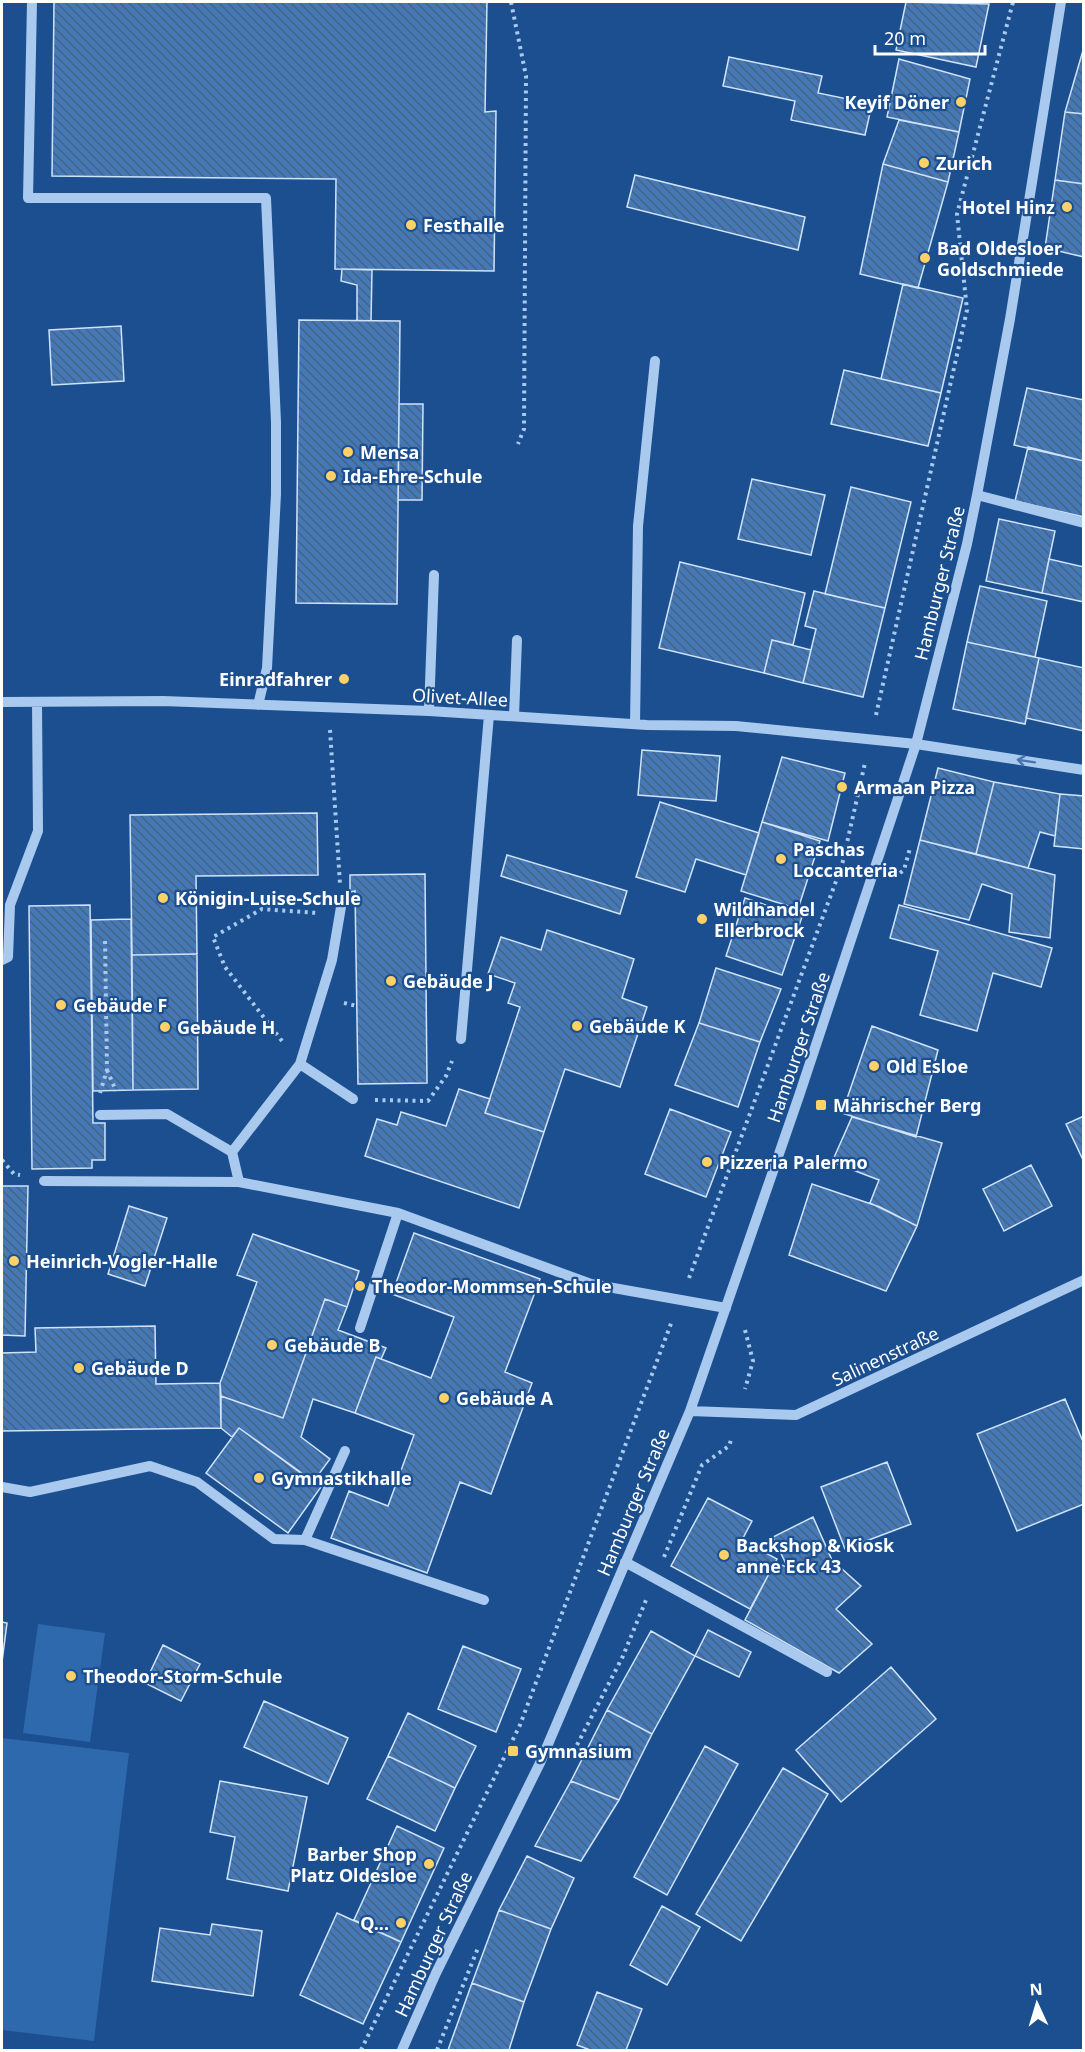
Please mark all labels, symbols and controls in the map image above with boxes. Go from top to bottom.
scale bar [875,18,984,56]
text: 20 m [884,26,926,50]
place label: Keyif Döner [844,90,949,114]
marker: Keyif Döner [954,95,968,109]
place label: Zurich [936,151,993,175]
marker: Zurich [917,156,931,170]
place label: Hotel Hinz [962,195,1055,219]
marker: Hotel Hinz [1060,200,1074,214]
place label: Festhalle [423,213,504,237]
marker: Festhalle [404,218,418,232]
place label: Bad Oldesloer Goldschmiede [937,236,1064,281]
marker: Bad Oldesloer Goldschmiede [918,251,932,265]
place label: Mensa [360,440,419,464]
marker: Mensa [341,445,355,459]
place label: Ida-Ehre-Schule [343,464,483,488]
marker: Ida-Ehre-Schule [324,469,338,483]
street label: Hamburger Straße [908,503,970,663]
place label: Einradfahrer [219,667,332,691]
marker: Einradfahrer [337,672,351,686]
street label: Olivet-Allee [411,683,509,711]
one-way arrow [1016,755,1036,766]
place label: Armaan Pizza [854,775,975,799]
marker: Armaan Pizza [835,780,849,794]
place label: Paschas Loccanteria [793,837,898,882]
marker: Paschas Loccanteria [774,852,788,866]
place label: Königin-Luise-Schule [175,886,361,910]
marker: Königin-Luise-Schule [156,891,170,905]
place label: Wildhandel Ellerbrock [714,897,815,942]
marker: Wildhandel Ellerbrock [695,912,709,926]
street label: Hamburger Straße [761,968,835,1126]
place label: Gebäude J [403,969,493,993]
marker: Gebäude J [384,974,398,988]
place label: Gebäude F [73,993,167,1017]
marker: Gebäude F [54,998,68,1012]
place label: Gebäude K [589,1014,685,1038]
place label: Gebäude H [177,1015,275,1039]
marker: Gebäude K [570,1019,584,1033]
marker: Gebäude H [158,1020,172,1034]
place label: Old Esloe [886,1054,968,1078]
marker: Old Esloe [867,1059,881,1073]
place label: Mährischer Berg [833,1093,981,1117]
marker: Mährischer Berg [814,1098,828,1112]
place label: Pizzeria Palermo [719,1150,868,1174]
marker: Pizzeria Palermo [700,1155,714,1169]
place label: Heinrich-Vogler-Halle [26,1249,218,1273]
marker: Heinrich-Vogler-Halle [7,1254,21,1268]
place label: Theodor-Mommsen-Schule [372,1274,612,1298]
marker: Theodor-Mommsen-Schule [353,1279,367,1293]
street label: Salinenstraße [828,1321,942,1391]
place label: Gebäude B [284,1333,380,1357]
marker: Gebäude B [265,1338,279,1352]
place label: Gebäude D [91,1356,189,1380]
marker: Gebäude D [72,1361,86,1375]
place label: Gebäude A [456,1386,553,1410]
marker: Gebäude A [437,1391,451,1405]
street label: Hamburger Straße [591,1425,675,1579]
place label: Gymnastikhalle [271,1466,412,1490]
marker: Gymnastikhalle [252,1471,266,1485]
place label: Backshop & Kiosk anne Eck 43 [736,1533,895,1578]
marker: Backshop & Kiosk anne Eck 43 [717,1548,731,1562]
place label: Theodor-Storm-Schule [83,1664,283,1688]
marker: Theodor-Storm-Schule [64,1669,78,1683]
place label: Gymnasium [525,1739,632,1763]
marker: Gymnasium [506,1744,520,1758]
place label: Barber Shop Platz Oldesloe [290,1842,417,1887]
marker: Barber Shop Platz Oldesloe [422,1857,436,1871]
street label: Hamburger Straße [389,1867,477,2021]
place label: Q... [360,1911,389,1935]
marker: Q... [394,1916,408,1930]
north arrow [1007,1974,1067,2034]
text: N [1029,1978,1043,2000]

